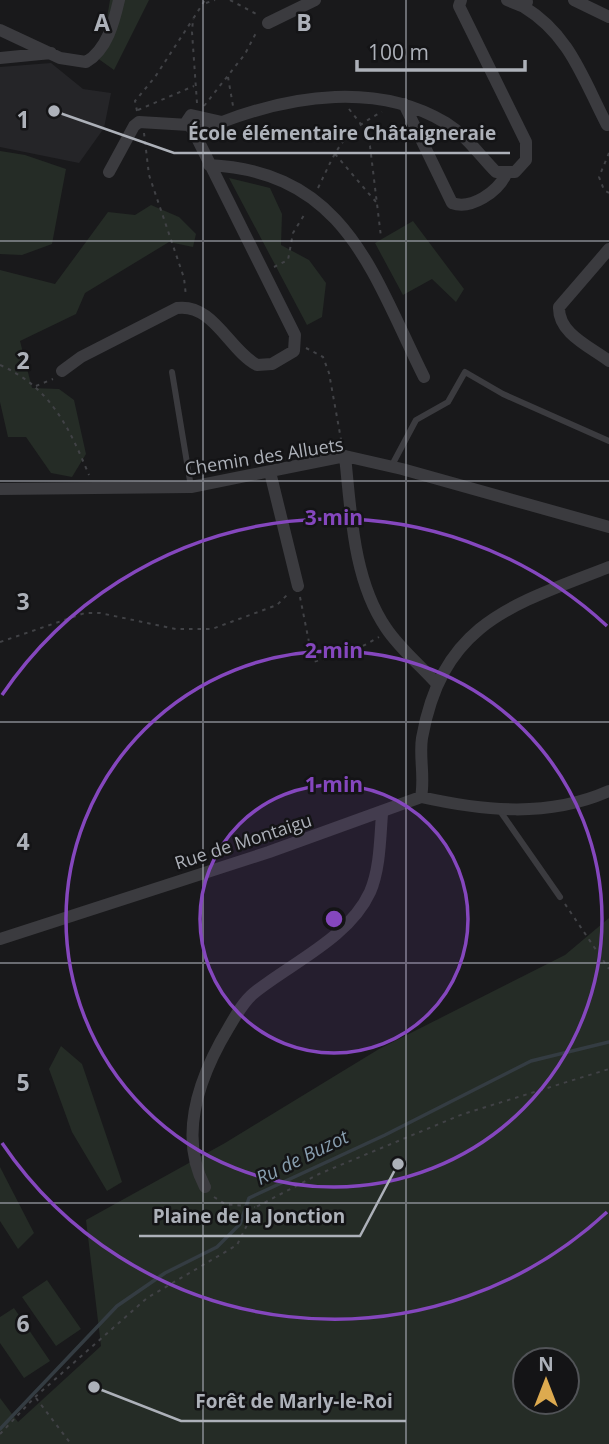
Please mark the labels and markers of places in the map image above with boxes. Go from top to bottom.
callout: École élémentaire Châtaigneraie [174,113,510,153]
centre of rings [322,907,346,931]
callout: Plaine de la Jonction [139,1196,360,1236]
callout: Forêt de Marly-le-Roi [181,1381,406,1421]

